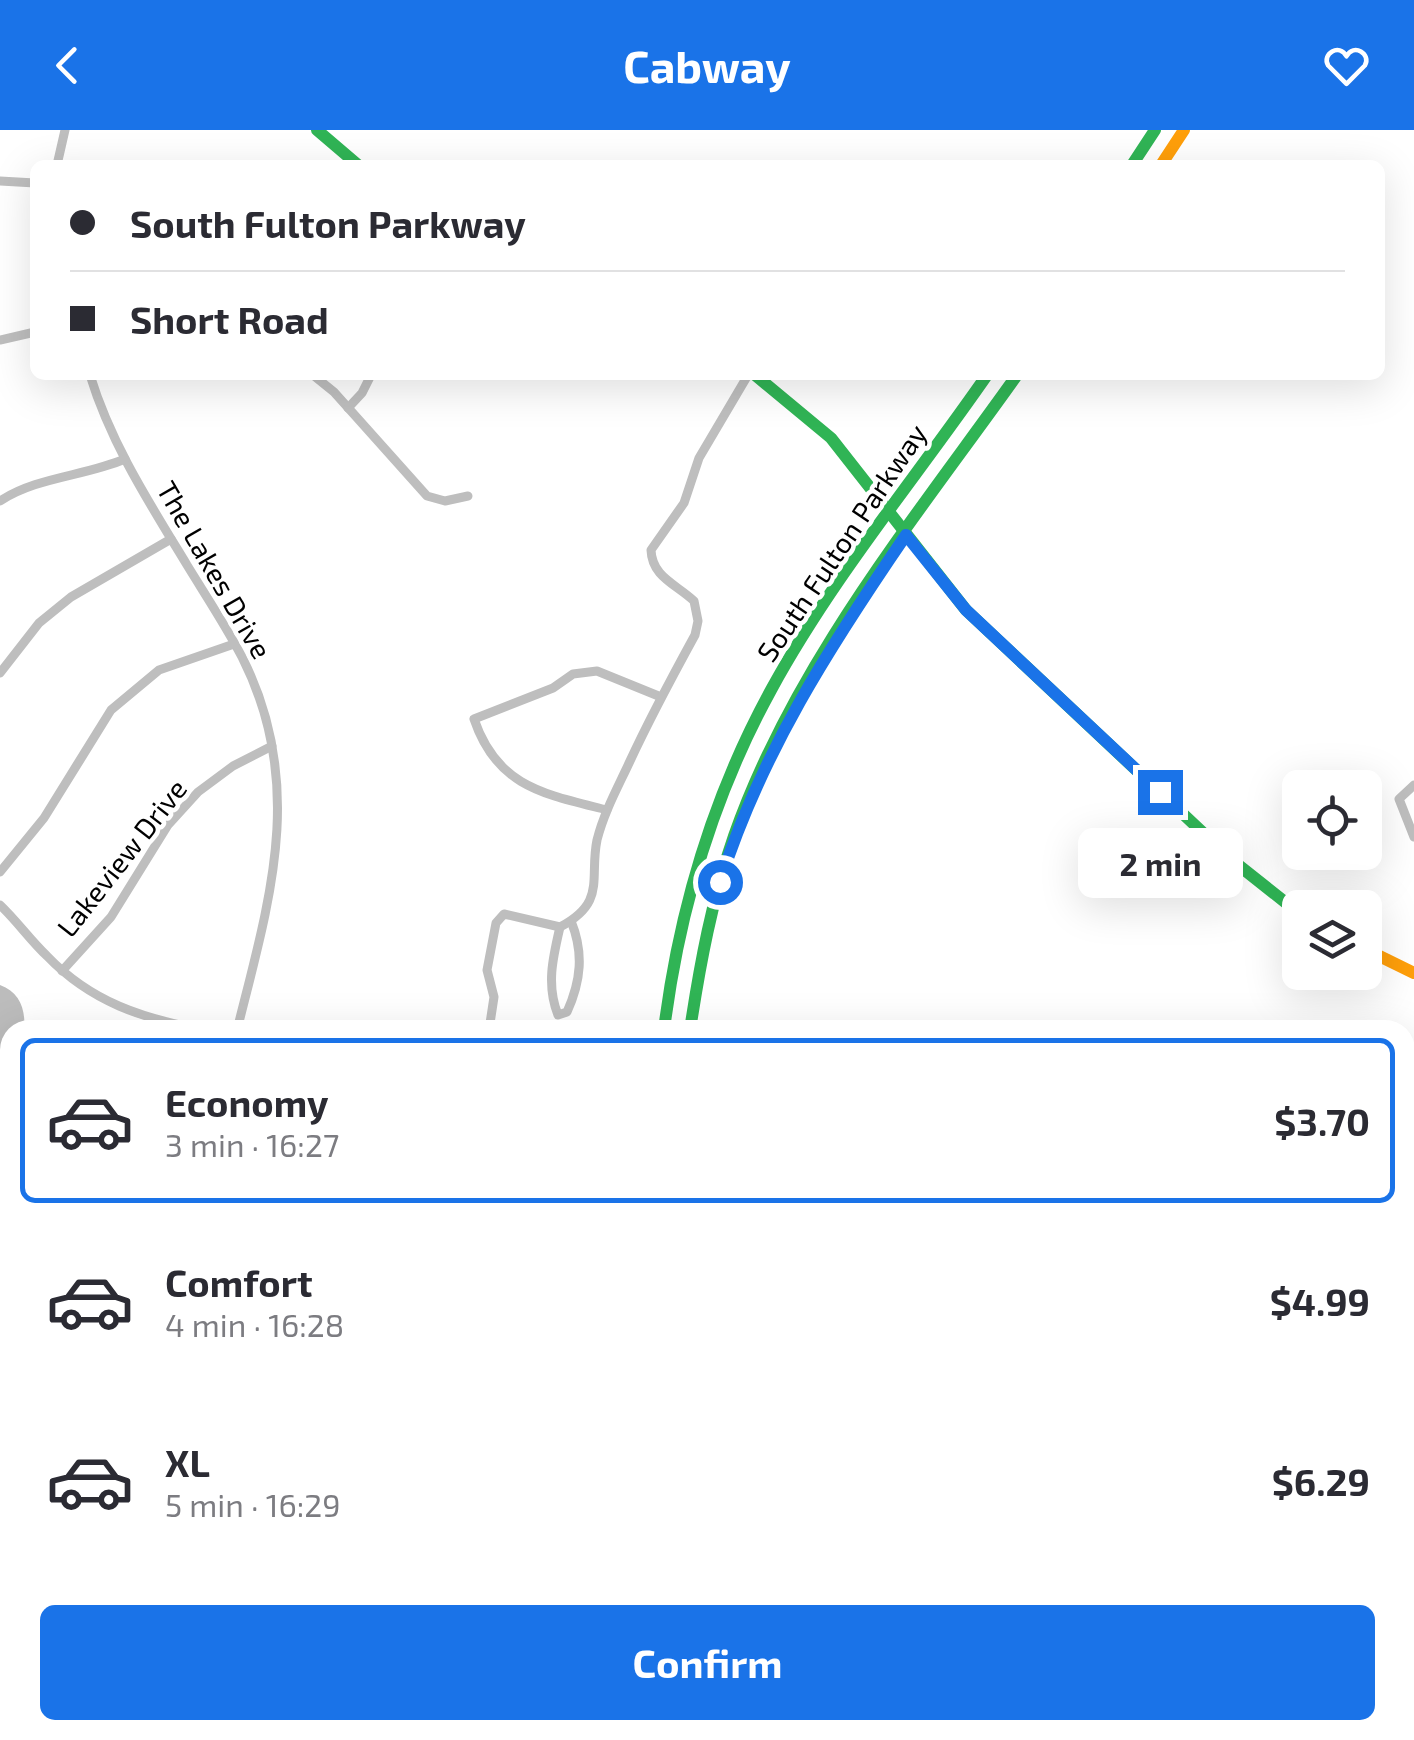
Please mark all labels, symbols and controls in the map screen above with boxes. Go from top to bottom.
icon: back [40,38,95,93]
text: Cabway [623,38,791,92]
icon: heart [1319,38,1374,93]
text: South Fulton Parkway [130,200,526,246]
text: Short Road [130,296,329,342]
street label: South Fulton Parkway [749,417,933,668]
street label: The Lakes Drive [150,475,279,664]
route end [1138,770,1183,815]
map controls [1282,770,1382,990]
button: locate [1282,770,1382,870]
street label: Lakeview Drive [49,772,193,943]
callout: 2 min [1078,827,1242,897]
text: 2 min [1120,844,1201,882]
route start [698,860,743,905]
button: layers [1282,890,1382,990]
icon: car [45,1076,135,1166]
text: Economy [165,1079,329,1125]
text: $3.70 [1274,1098,1370,1144]
text: 3 min · 16:27 [165,1125,339,1163]
icon: car [45,1256,135,1346]
text: Comfort [165,1259,313,1305]
text: $4.99 [1270,1278,1370,1324]
text: 4 min · 16:28 [165,1305,344,1343]
icon: car [45,1436,135,1526]
text: XL [165,1439,210,1485]
text: $6.29 [1272,1458,1370,1504]
text: 5 min · 16:29 [165,1485,341,1523]
button: Confirm [40,1605,1375,1720]

